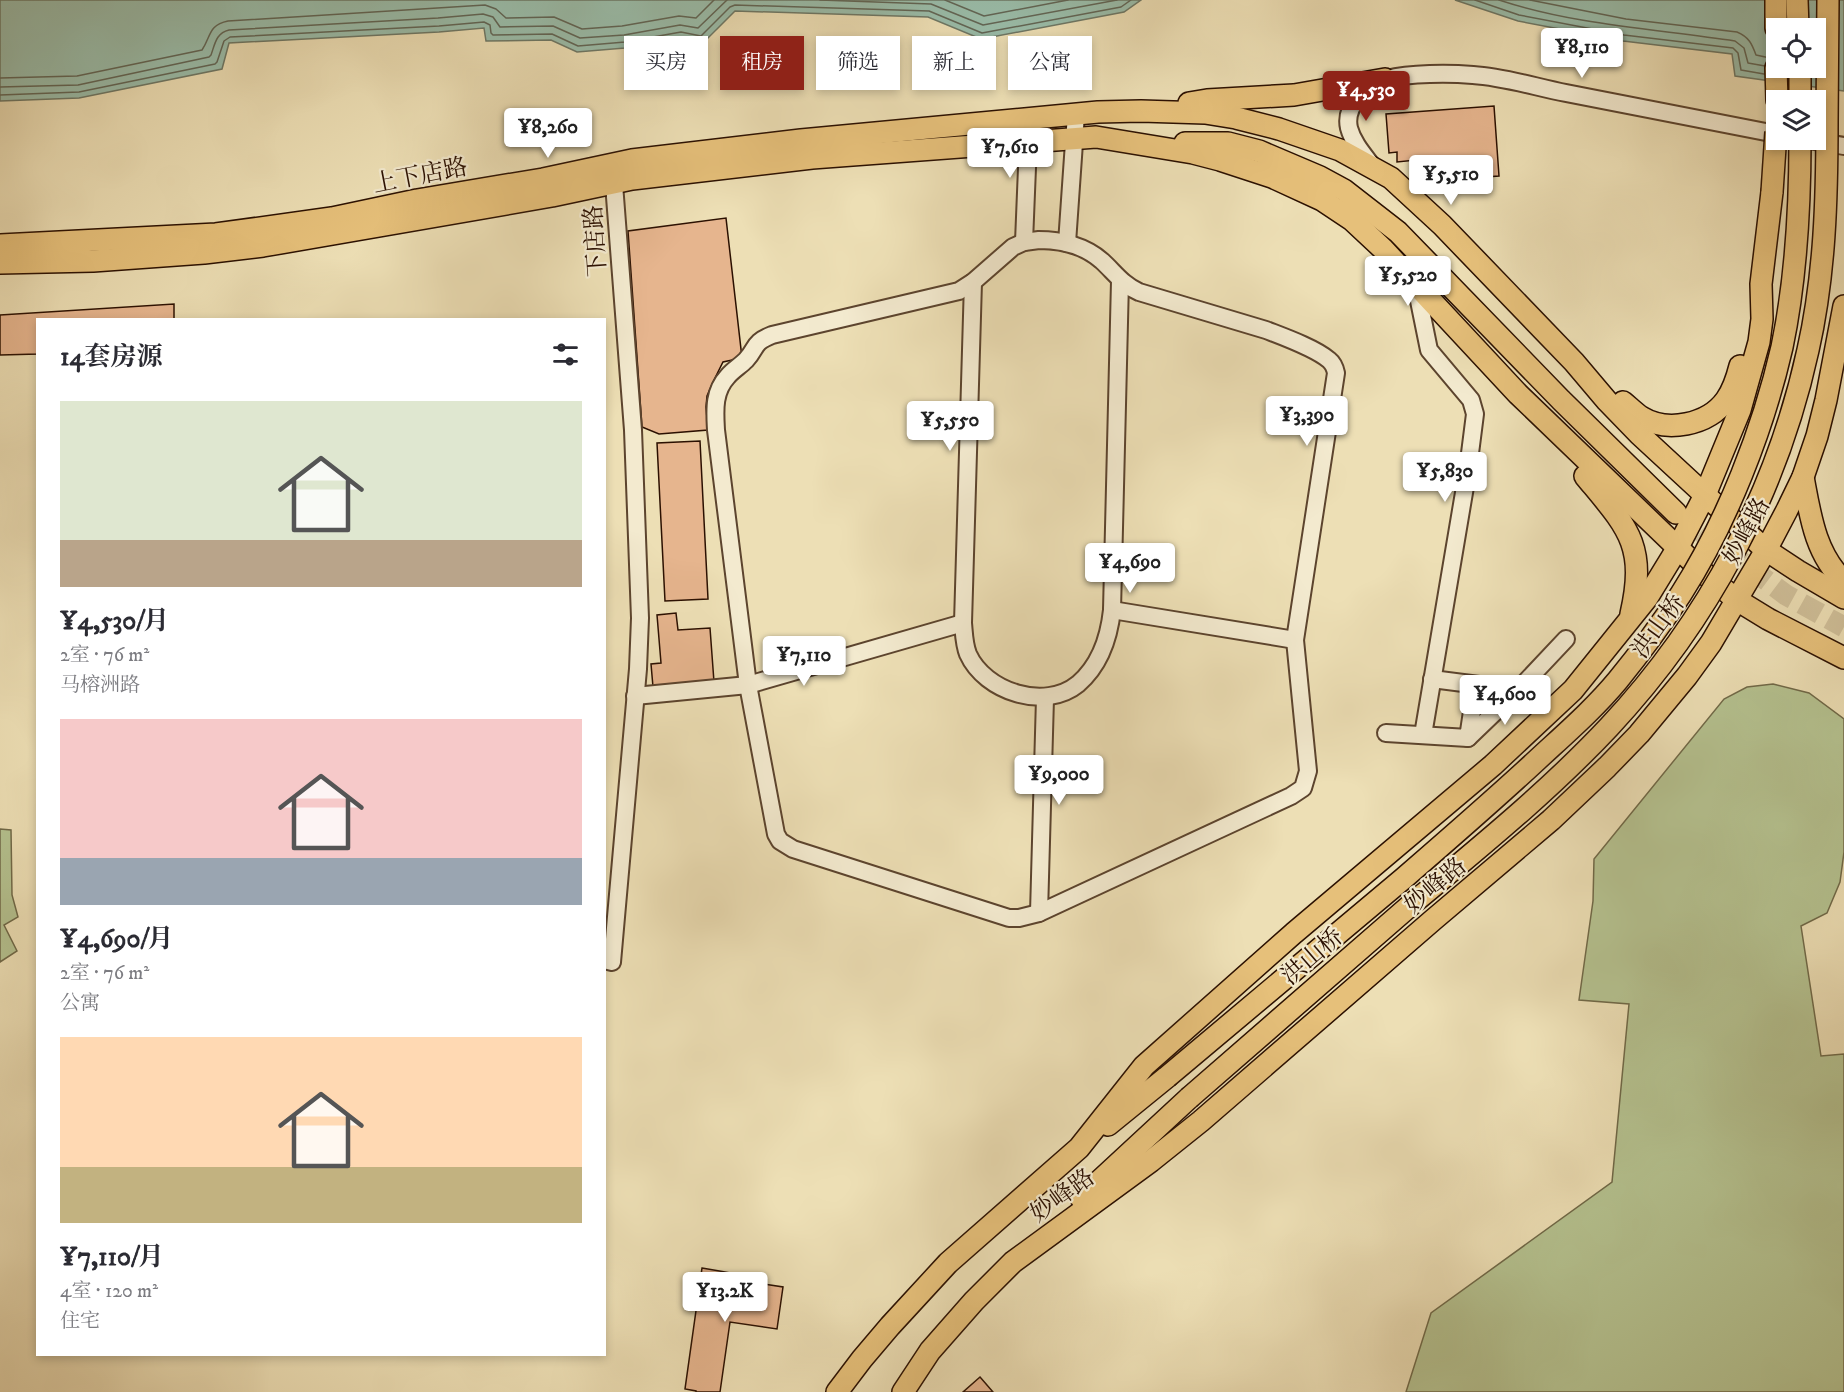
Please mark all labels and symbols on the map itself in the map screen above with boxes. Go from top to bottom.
pin: ¥8,110 [1533,28,1631,79]
pin: ¥4,530 [1317,71,1415,122]
pin: ¥8,260 [499,108,597,159]
pin: ¥7,610 [961,128,1059,179]
street label: 上下店路 [370,152,470,200]
pin: ¥5,510 [1402,155,1500,206]
street label: 下店路 [579,204,613,278]
pin: ¥5,520 [1359,256,1457,307]
pin: ¥3,390 [1258,396,1356,447]
pin: ¥5,550 [901,401,999,452]
pin: ¥5,830 [1396,452,1494,503]
street label: 妙峰路 [1717,493,1777,570]
pin: ¥4,690 [1081,543,1179,594]
street label: 洪山桥 [1626,589,1692,665]
pin: ¥7,110 [755,636,853,687]
pin: ¥4,600 [1456,675,1554,726]
pin: ¥9,000 [1010,755,1108,806]
street label: 妙峰路 [1398,851,1473,920]
street label: 洪山桥 [1276,922,1350,992]
street label: 妙峰路 [1025,1163,1101,1229]
pin: ¥13.2K [676,1272,774,1323]

